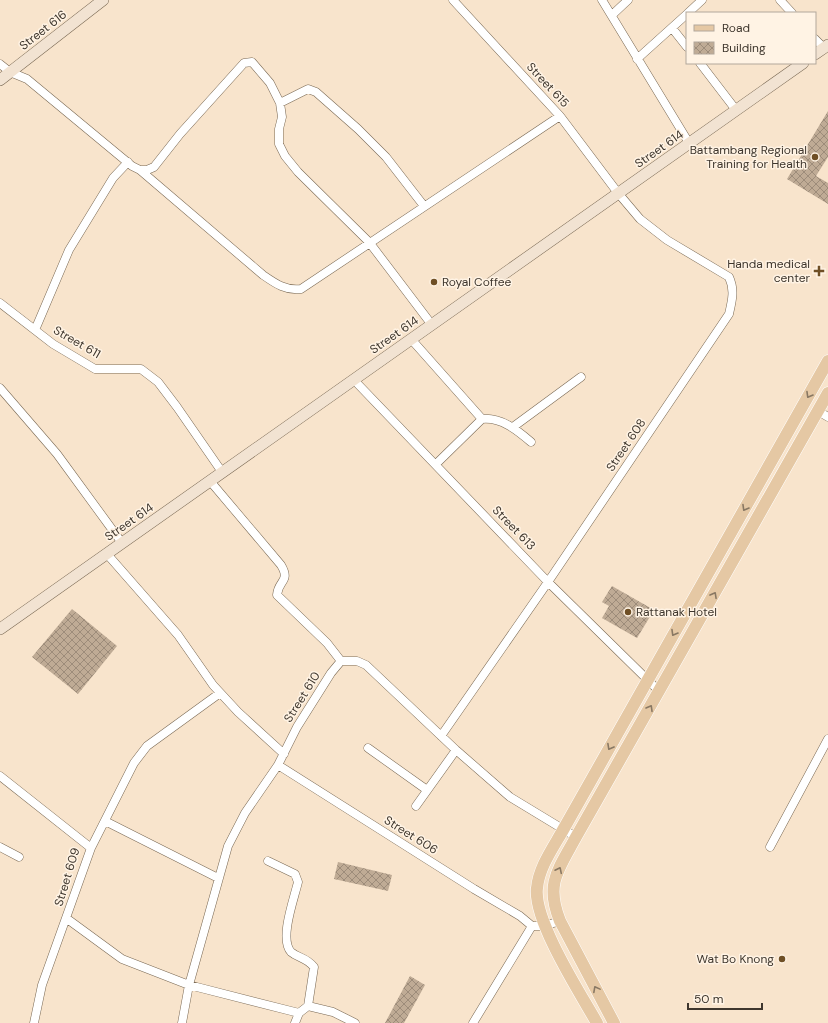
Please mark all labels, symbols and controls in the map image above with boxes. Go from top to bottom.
street label: Street 616 [16,6,70,54]
legend [686,12,816,64]
text: Road [722,20,750,36]
text: Building [722,40,766,56]
street label: Street 615 [523,59,573,111]
street label: Street 614 [632,126,686,172]
place label: Battambang Regional Training for Health [690,142,807,172]
marker: Battambang Regional Training for Health [810,152,820,162]
place label: Handa medical center [727,256,811,286]
marker: Handa medical center [813,265,825,277]
place label: Royal Coffee [442,274,512,290]
marker: Royal Coffee [429,277,439,287]
street label: Street 614 [367,312,421,358]
street label: Street 611 [50,322,104,362]
one-way arrow [806,391,813,398]
street label: Street 608 [603,416,649,474]
street label: Street 614 [102,499,156,545]
street label: Street 613 [489,502,539,554]
one-way arrow [742,504,749,511]
one-way arrow [709,592,716,599]
place label: Rattanak Hotel [636,604,717,620]
marker: Rattanak Hotel [623,607,633,617]
one-way arrow [671,629,678,636]
street label: Street 610 [280,669,324,725]
one-way arrow [645,705,652,712]
one-way arrow [607,742,614,750]
street label: Street 606 [381,812,441,858]
street label: Street 609 [51,846,83,908]
one-way arrow [554,867,562,875]
place label: Wat Bo Knong [697,951,774,967]
marker: Wat Bo Knong [777,954,787,964]
one-way arrow [593,985,601,993]
scale bar [688,985,762,1011]
text: 50 m [694,991,723,1007]

